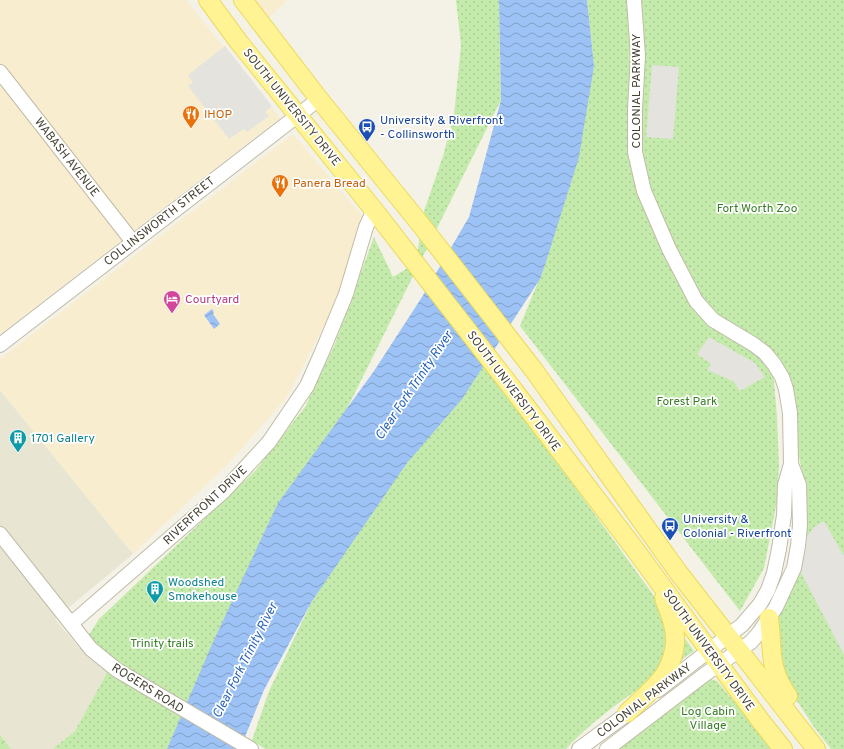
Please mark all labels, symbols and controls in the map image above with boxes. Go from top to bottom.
street label: COLONIAL PARKWAY [629,33,645,148]
street label: SOUTH UNIVERSITY DRIVE [239,46,344,170]
restaurant icon: IHOP [181,104,201,129]
place label: IHOP [204,107,232,123]
place label: University & Riverfront - Collinsworth [380,113,503,143]
street label: WABASH AVENUE [30,115,102,201]
bus stop icon: University & Riverfront - Collinsworth [357,117,377,142]
restaurant icon: Panera Bread [270,173,290,198]
street label: COLLINSWORTH STREET [101,174,218,270]
place label: Panera Bread [293,176,366,192]
park label: Fort Worth Zoo [717,201,798,217]
hotel icon: Courtyard [162,289,182,314]
place label: Courtyard [185,292,239,308]
water label: Clear Fork Trinity River [372,328,458,443]
street label: SOUTH UNIVERSITY DRIVE [463,328,564,455]
park label: Forest Park [657,394,717,410]
building icon: 1701 Gallery [8,428,28,453]
place label: 1701 Gallery [31,431,95,447]
street label: RIVERFRONT DRIVE [160,463,251,549]
place label: University & Colonial - Riverfront [683,512,792,542]
bus stop icon: University & Colonial - Riverfront [660,516,680,541]
place label: Woodshed Smokehouse [168,575,237,605]
building icon: Woodshed Smokehouse [145,579,165,604]
street label: SOUTH UNIVERSITY DRIVE [659,587,758,715]
water label: Clear Fork Trinity River [210,600,282,721]
park label: Trinity trails [130,636,194,652]
street label: ROGERS ROAD [108,660,187,717]
street label: COLONIAL PARKWAY [594,660,695,742]
park label: Log Cabin Village [681,704,735,734]

